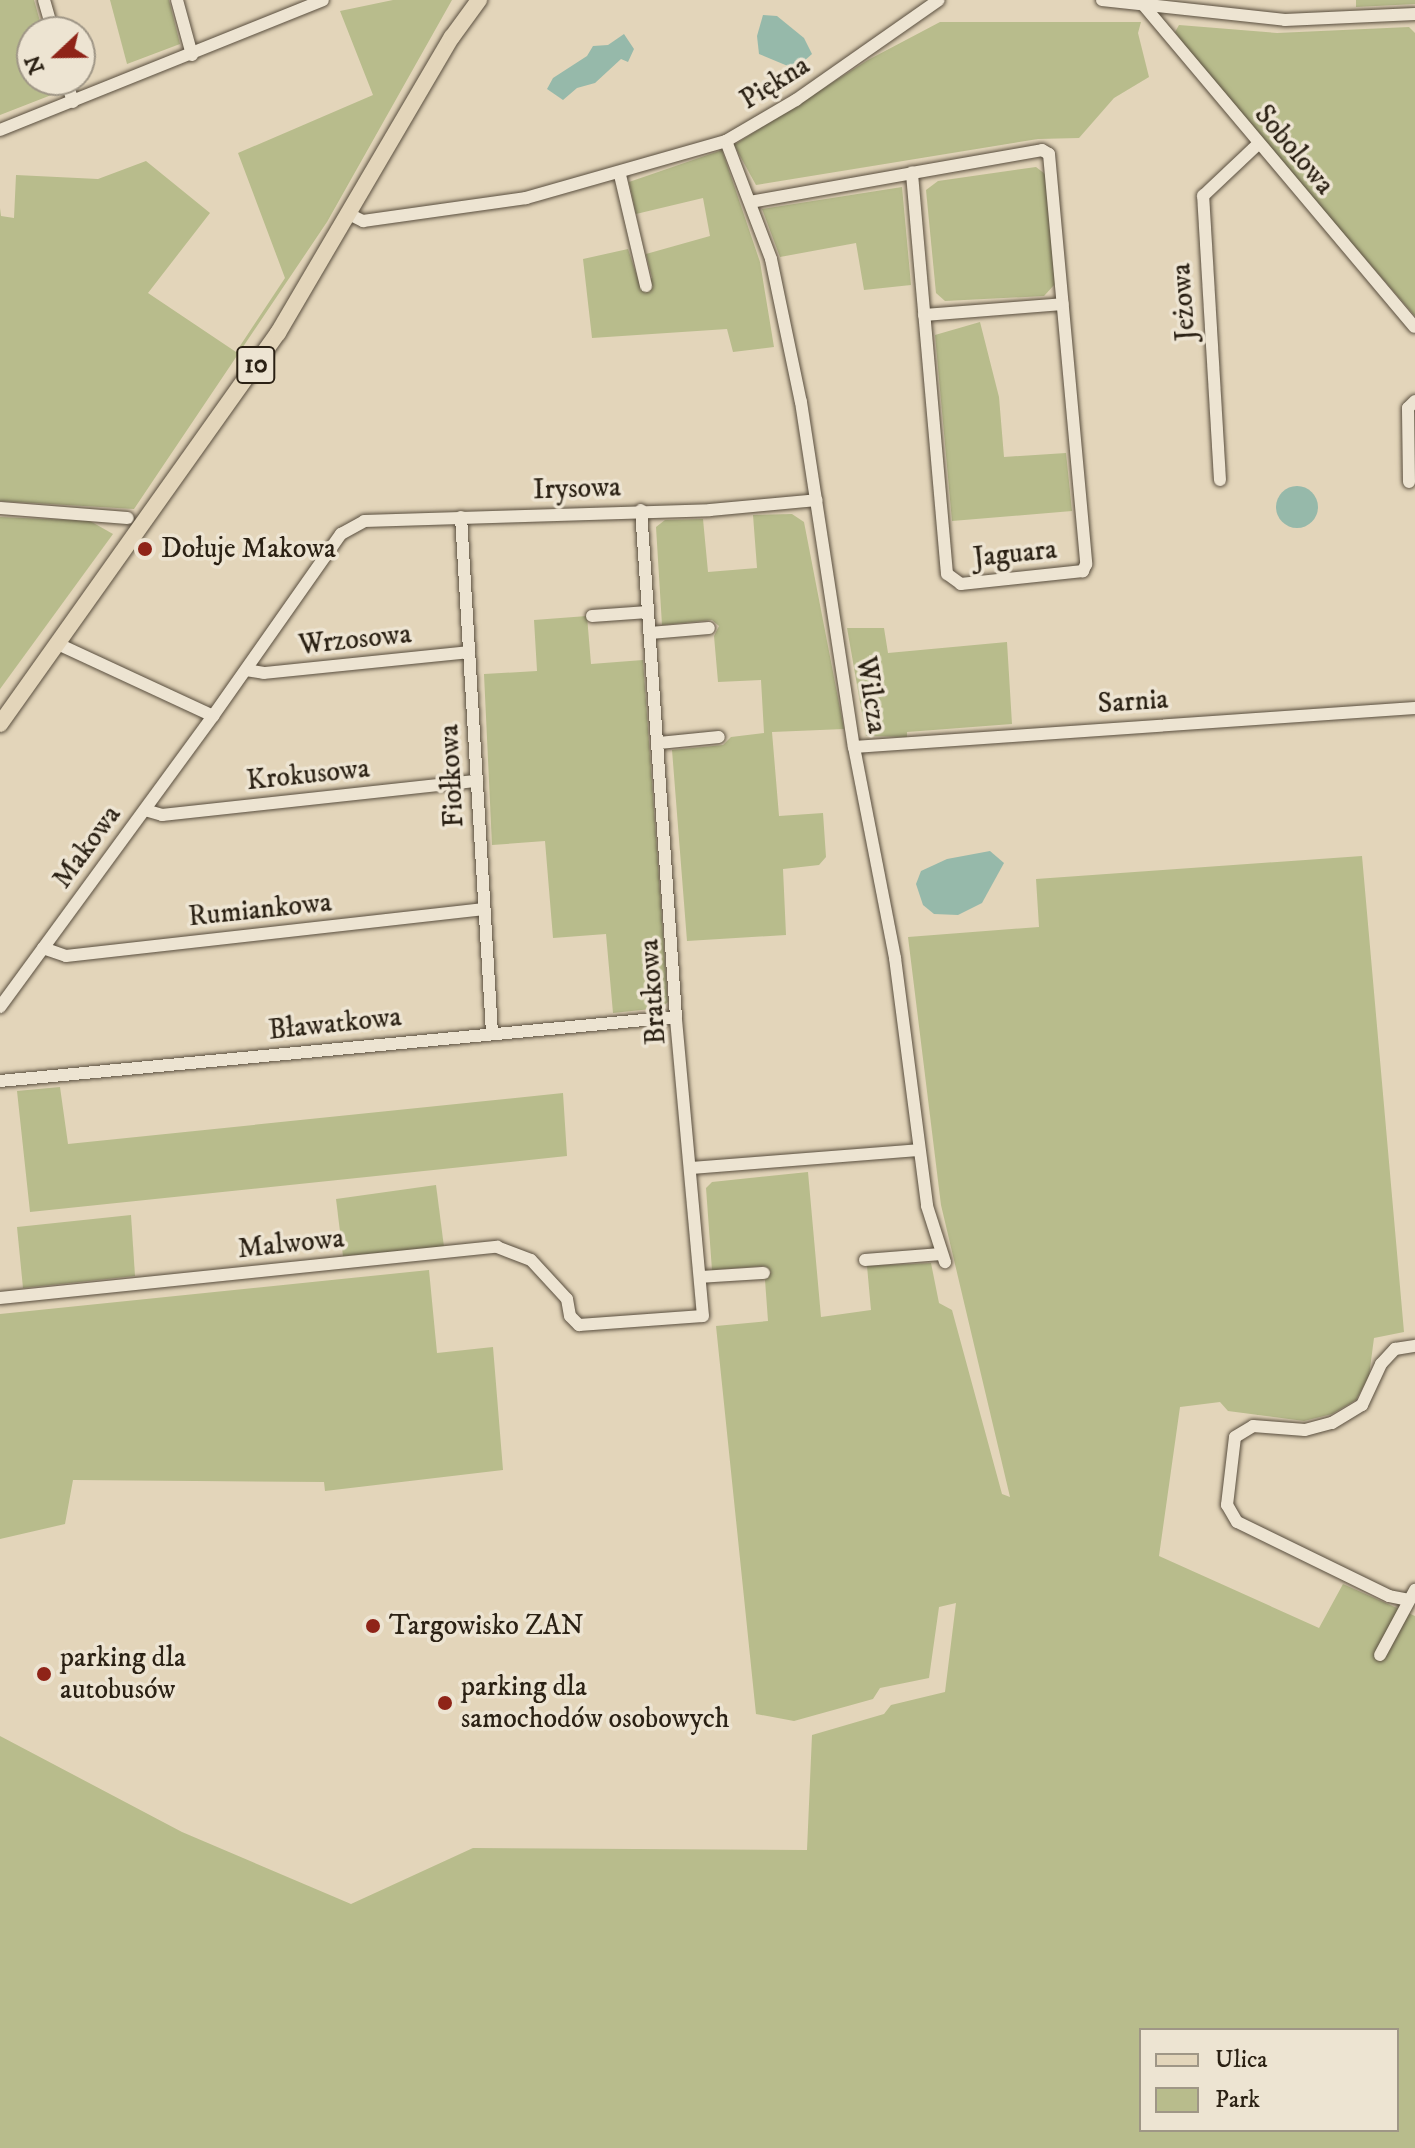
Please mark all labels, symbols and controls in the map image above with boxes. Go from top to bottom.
north arrow [16,16,96,96]
street label: Piękna [734,49,816,117]
text: N [19,51,51,78]
street label: Sobolowa [1247,98,1341,202]
street label: Jeżowa [1165,262,1203,342]
road number: 10 [236,343,276,387]
street label: Irysowa [532,471,622,507]
place label: Dołuje Makowa [161,532,336,566]
street label: Jaguara [972,533,1058,575]
marker: Dołuje Makowa [136,540,154,558]
street label: Wrzosowa [297,617,413,663]
street label: Wilcza [848,654,894,736]
street label: Sarnia [1097,683,1169,721]
street label: Fiołkowa [433,724,471,828]
street label: Krokusowa [245,752,371,798]
street label: Makowa [46,799,128,895]
street label: Rumiankowa [187,886,333,934]
street label: Bratkowa [633,938,673,1046]
street label: Bławatkowa [267,1000,403,1048]
street label: Malwowa [236,1222,346,1266]
place label: Targowisko ZAN [389,1609,584,1643]
marker: Targowisko ZAN [364,1617,382,1635]
place label: parking dla autobusów [60,1641,186,1707]
marker: parking dla autobusów [35,1665,53,1683]
place label: parking dla samochodów osobowych [461,1670,730,1736]
marker: parking dla samochodów osobowych [436,1694,454,1712]
legend [1139,2028,1399,2132]
text: Ulica [1215,2045,1268,2075]
text: Park [1215,2085,1260,2115]

